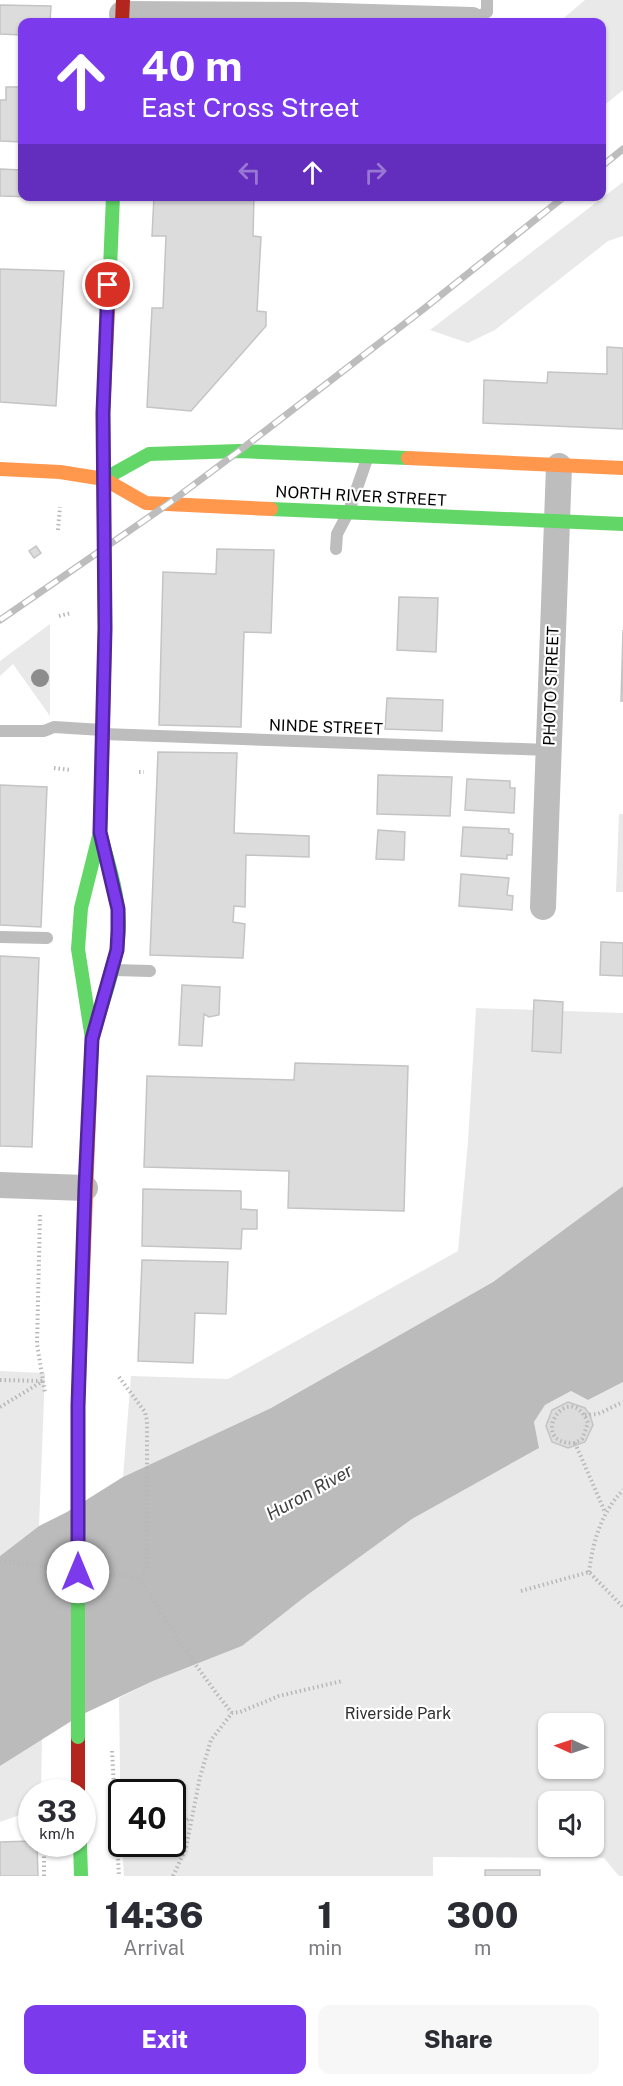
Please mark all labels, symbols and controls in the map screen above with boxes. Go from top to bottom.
text: 40 m [141,41,243,90]
icon: ahead [42,42,120,120]
text: East Cross Street [141,91,360,123]
icon: left [233,156,266,189]
icon: ahead [296,156,329,189]
icon: right [359,156,392,189]
pin [82,259,133,310]
icon: arrive [91,268,124,301]
street label: NORTH RIVER STREET [275,482,448,510]
street label: PHOTO STREET [539,625,563,746]
street label: NINDE STREET [269,716,384,739]
water label: Huron River [262,1460,356,1524]
position arrow [46,1540,110,1604]
park label: Riverside Park [345,1704,451,1723]
north arrow [538,1713,604,1779]
map controls [538,1713,604,1857]
speed limit sign: 40 [108,1779,186,1857]
button: sound [538,1791,604,1857]
text: 33 [37,1793,77,1829]
text: km/h [39,1825,75,1842]
text: 14:36 [105,1894,204,1936]
text: 1 [317,1894,333,1936]
text: 300 [447,1894,518,1936]
text: Arrival [123,1936,185,1960]
text: min [308,1936,342,1960]
text: m [474,1936,491,1960]
button: Exit [24,2005,306,2074]
button: Share [318,2005,599,2074]

